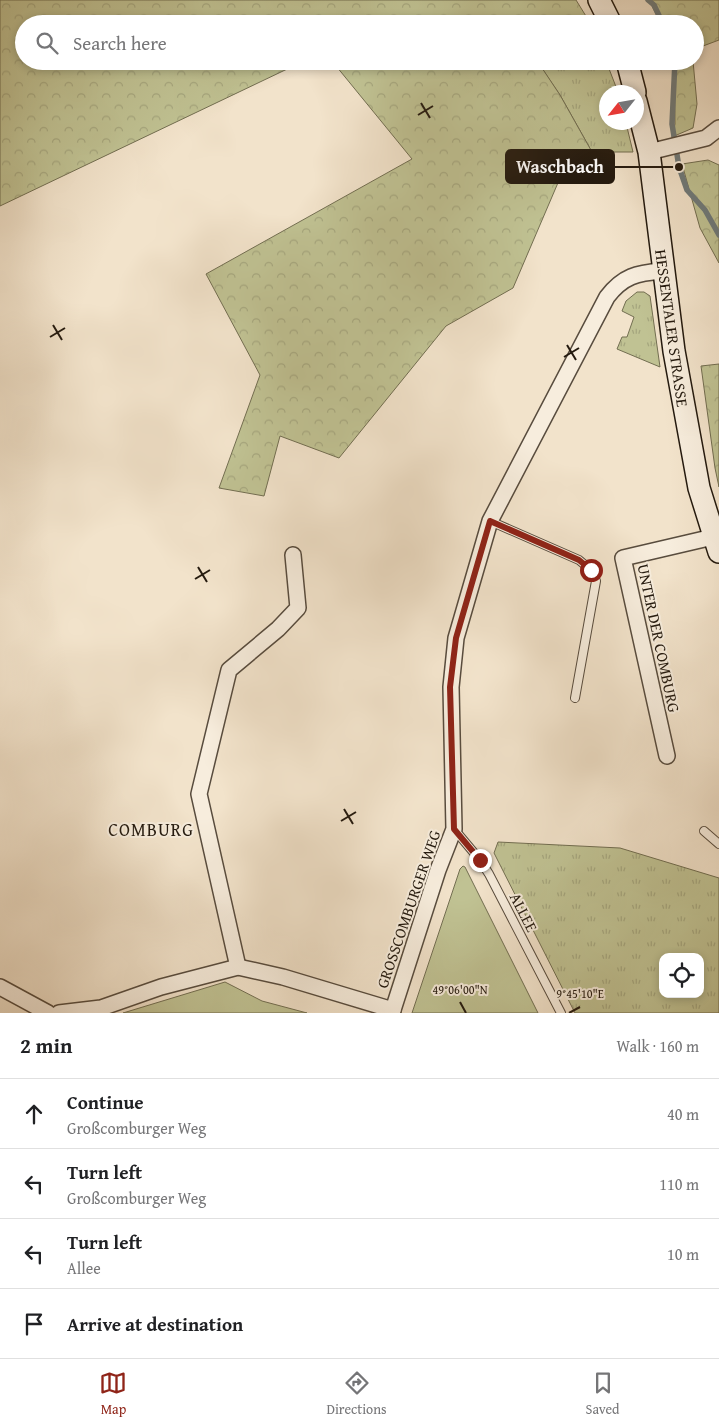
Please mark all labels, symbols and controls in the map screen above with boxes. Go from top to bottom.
search box [15,15,704,70]
icon: search [33,29,61,57]
text: Search here [73,29,167,57]
north arrow [599,85,644,130]
callout: Waschbach [506,150,614,183]
text: Waschbach [516,153,604,180]
street label: HESSENTALER STRASSE [649,248,695,408]
route start [580,559,603,582]
street label: UNTER DER COMBURG [632,562,687,715]
district label: COMBURG [108,816,194,843]
street label: GROSSCOMBURGER WEG [370,826,447,991]
route end [469,849,492,872]
street label: ALLEE [504,888,544,936]
map controls [659,953,704,998]
button: locate [659,953,704,998]
text: 49°06'00"N [432,981,488,998]
text: 9°45'10"E [556,985,604,1002]
text: 2 min [20,1030,72,1061]
text: Walk · 160 m [616,1034,699,1058]
text: Continue [67,1088,144,1116]
icon: ahead [20,1100,48,1128]
text: 40 m [667,1102,699,1126]
text: Großcomburger Weg [67,1116,206,1140]
text: Turn left [67,1158,142,1186]
icon: left [20,1170,48,1198]
text: 110 m [659,1172,699,1196]
text: Großcomburger Weg [67,1186,206,1210]
text: Turn left [67,1228,142,1256]
icon: left [20,1240,48,1268]
text: 10 m [667,1242,699,1266]
text: Allee [67,1256,101,1280]
icon: arrive [20,1310,48,1338]
text: Arrive at destination [67,1310,243,1338]
tab: Map [99,1369,127,1419]
tab: Directions [326,1369,387,1419]
tab: Saved [586,1369,620,1419]

